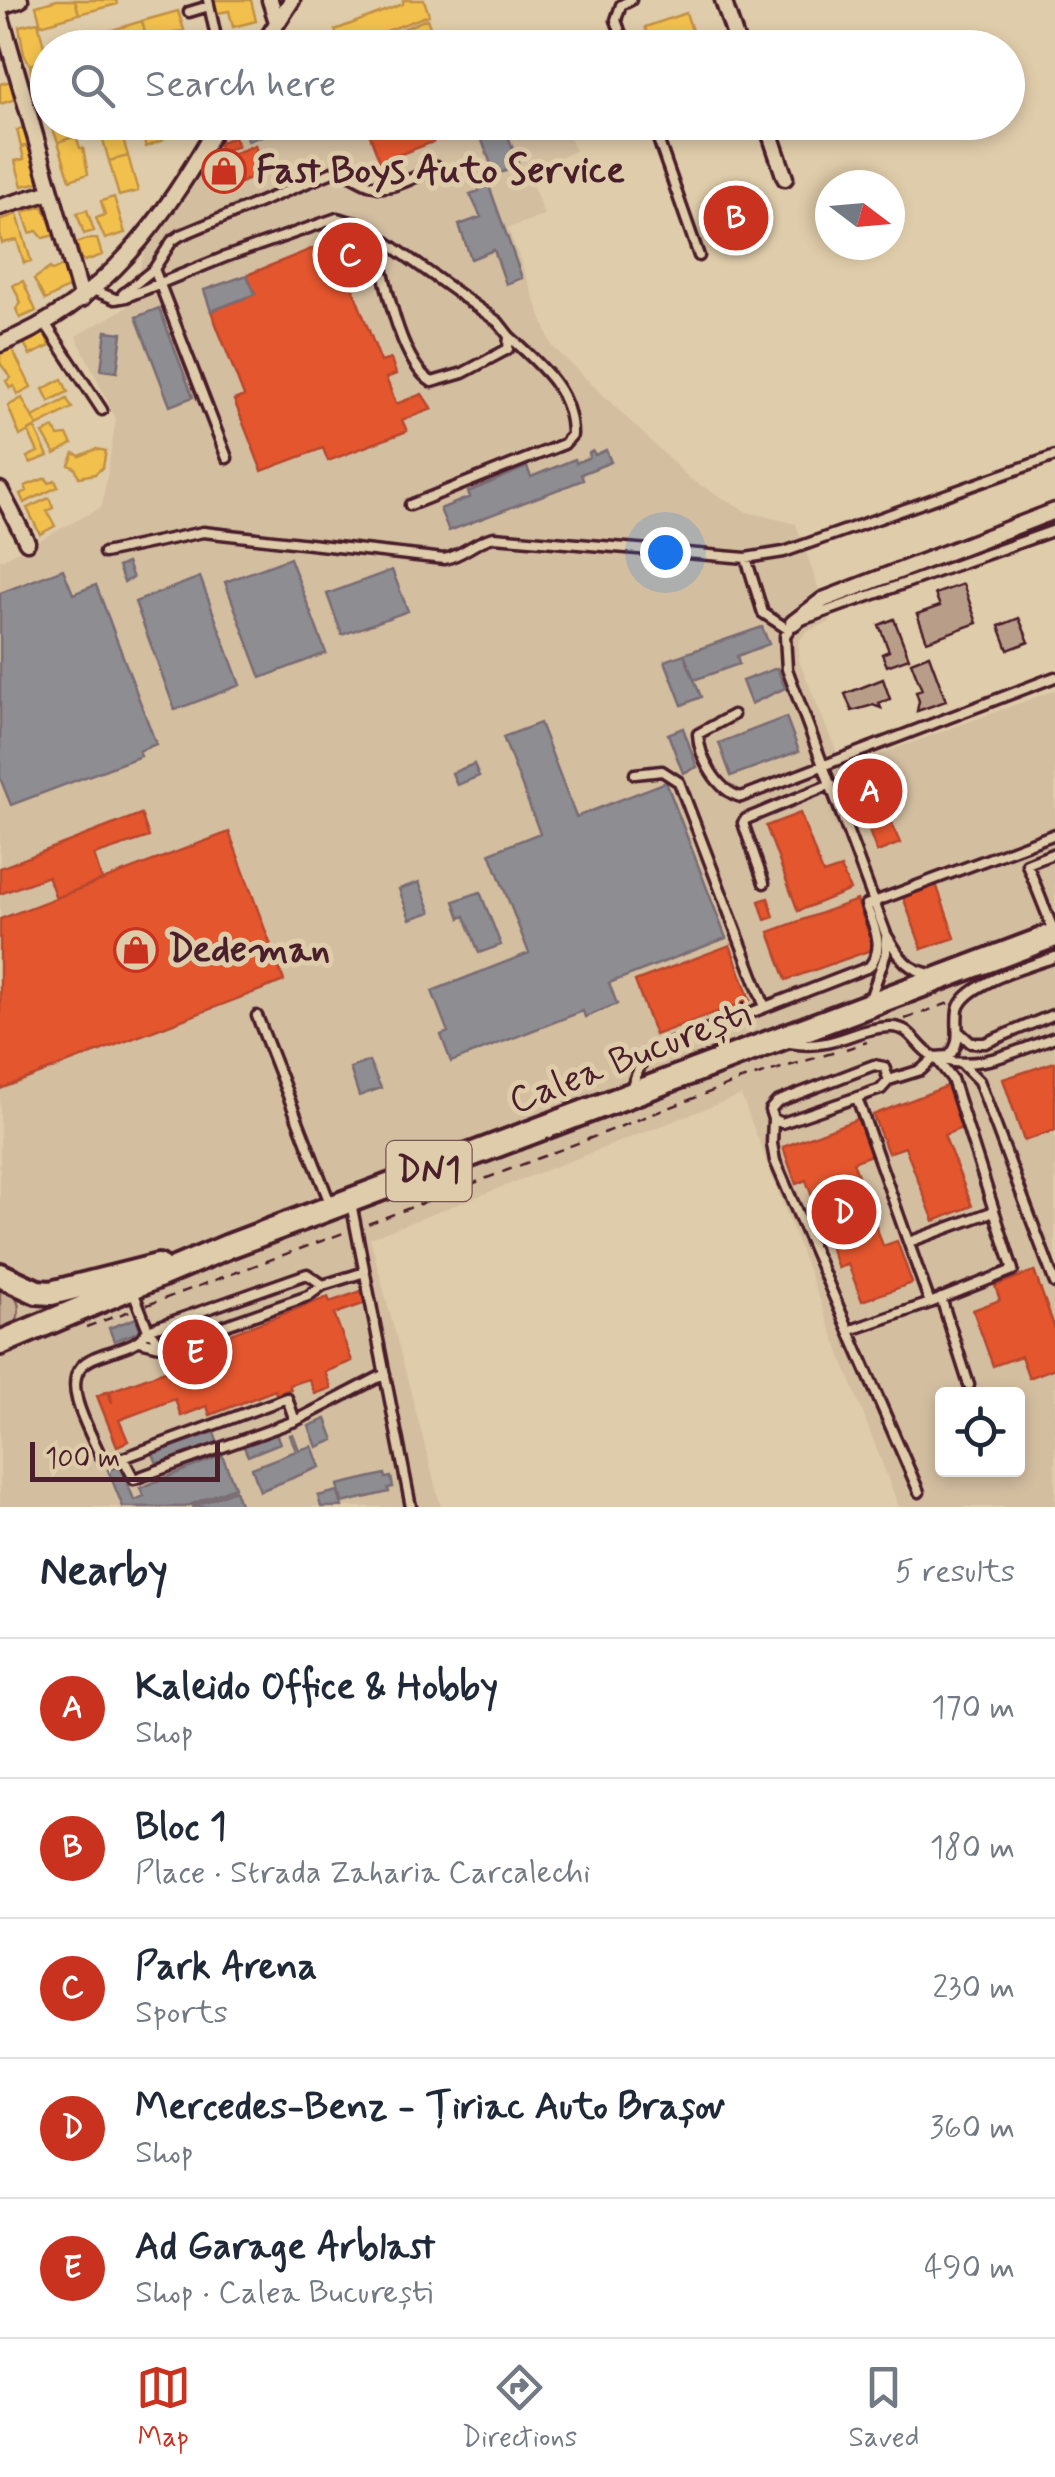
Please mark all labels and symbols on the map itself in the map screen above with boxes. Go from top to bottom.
place label: Fast Boys Auto Service [256,147,625,196]
shop icon: Fast Boys Auto Service [201,148,247,194]
north arrow [815,170,905,260]
pin: B [704,180,768,256]
pin: C [318,218,382,292]
your location [640,527,691,578]
pin: A [838,754,902,828]
place label: Dedeman [168,926,330,975]
shop icon: Dedeman [113,927,159,973]
street label: Calea București [502,989,758,1127]
road number: DN1 [386,1141,472,1201]
pin: D [812,1174,876,1250]
pin: E [162,1314,228,1390]
scale bar [30,1437,220,1482]

